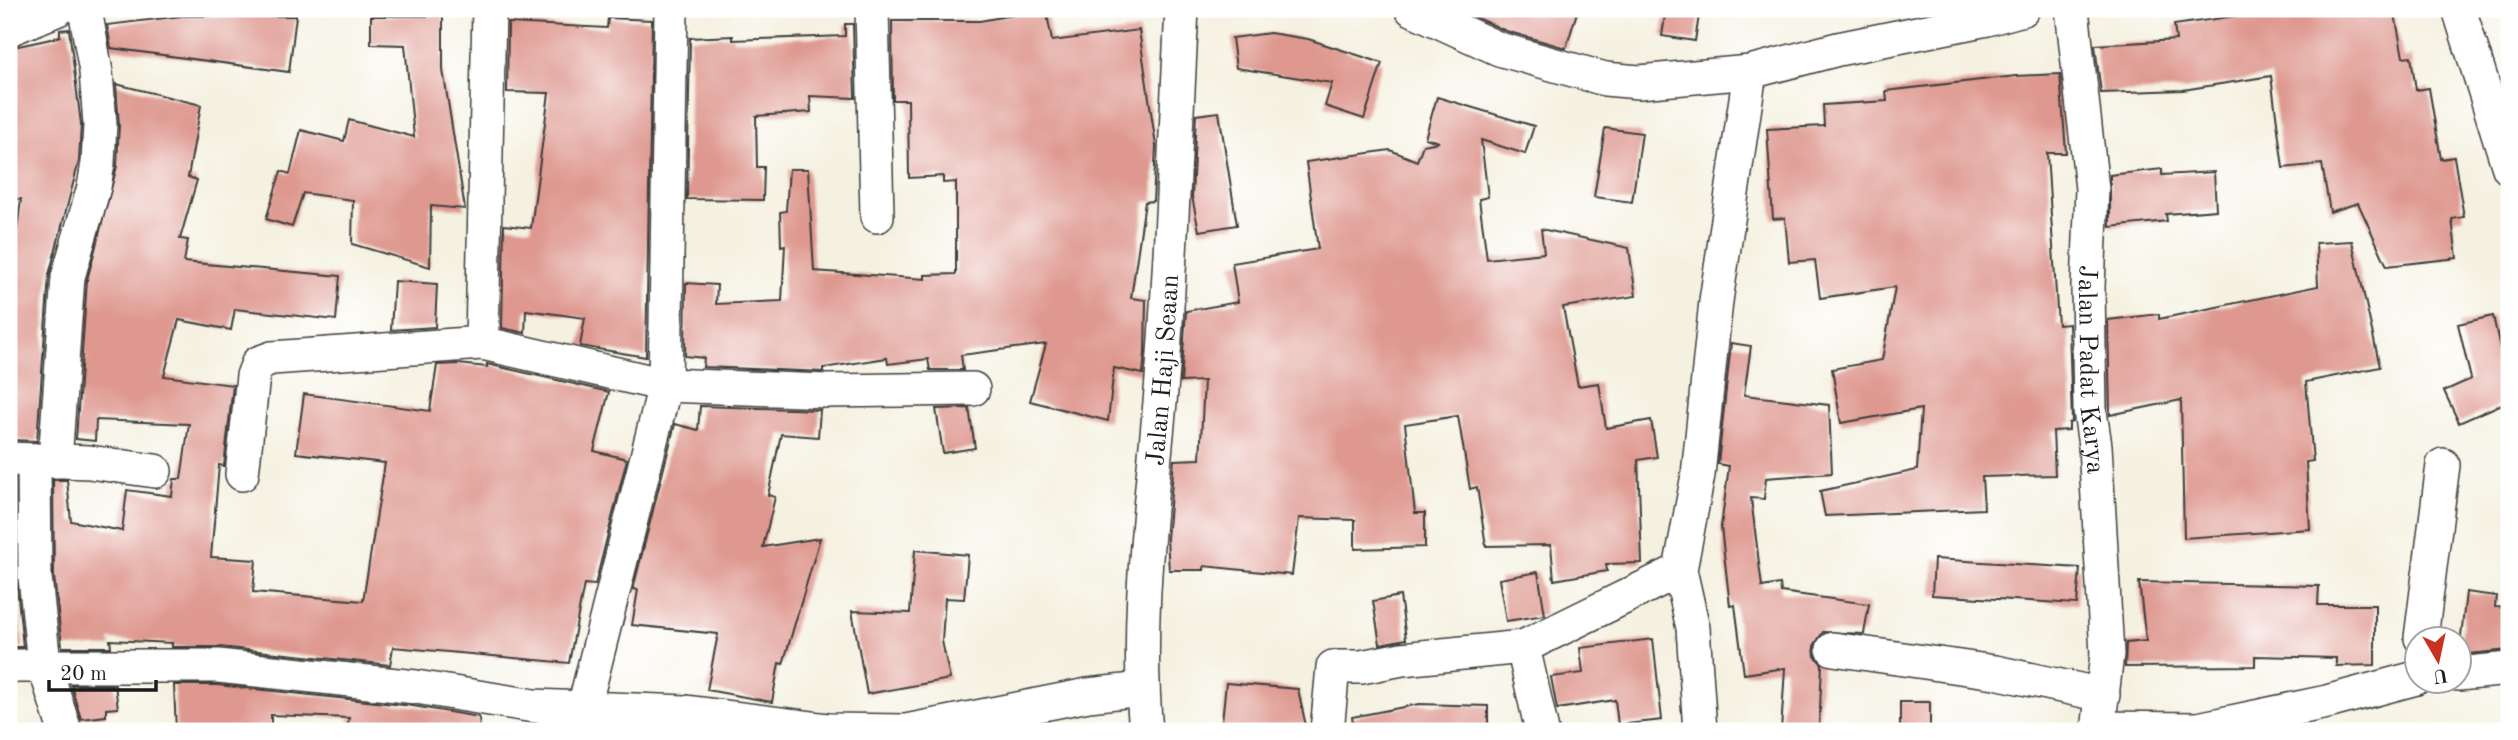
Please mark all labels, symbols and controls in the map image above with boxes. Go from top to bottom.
street label: Jalan Padat Karya [2073,265,2108,475]
street label: Jalan Haji Seaan [1143,274,1184,467]
north arrow [2402,624,2472,694]
scale bar [49,649,156,693]
text: 20 m [60,664,107,685]
text: U [2431,664,2449,685]

